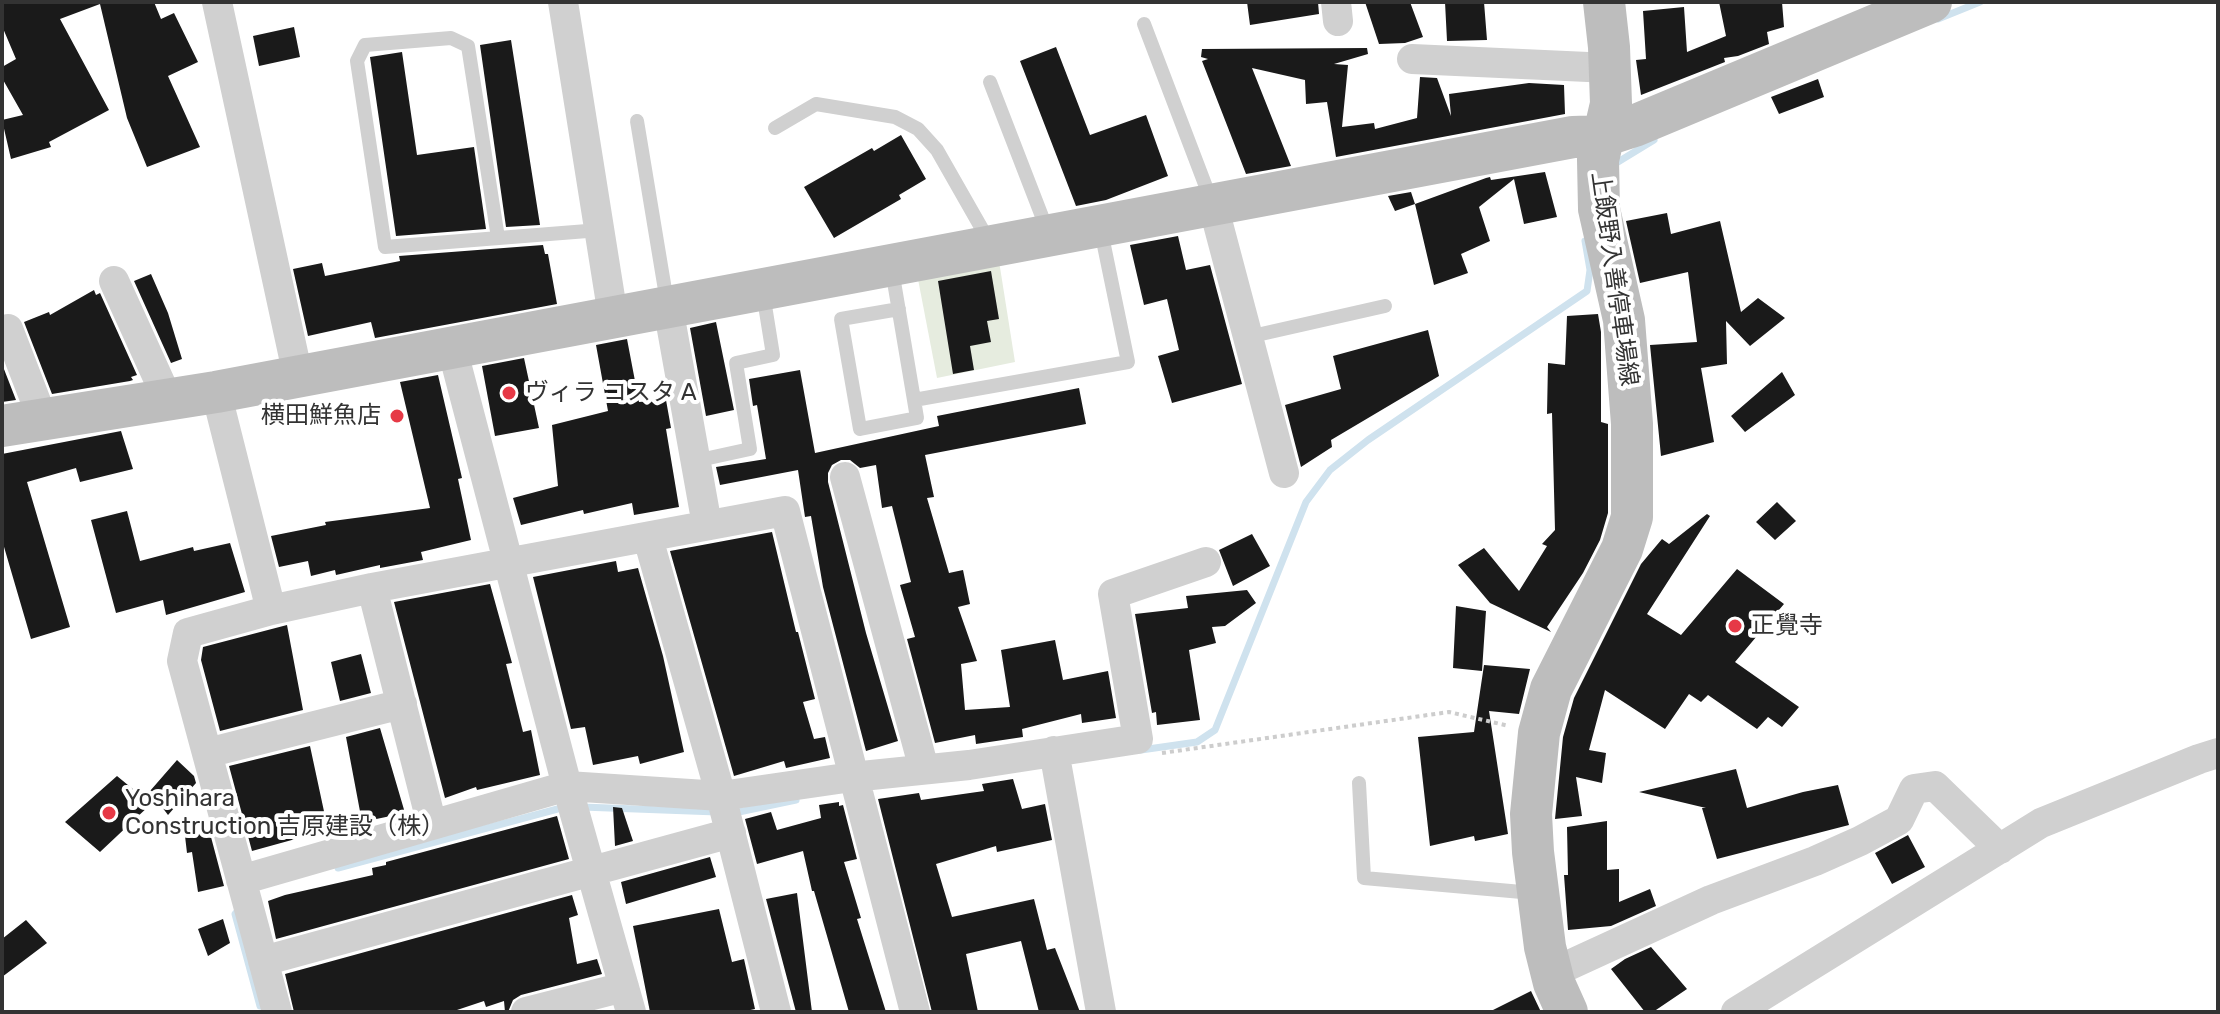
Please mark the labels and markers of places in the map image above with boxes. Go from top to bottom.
place label: ヴィラ コスタ A [525,379,697,407]
marker: ヴィラ コスタ A [500,384,518,402]
place label: 横田鮮魚店 [261,402,381,430]
marker: 横田鮮魚店 [388,407,406,425]
place label: 正覺寺 [1751,612,1823,640]
marker: 正覺寺 [1726,617,1744,635]
place label: Yoshihara Construction 吉原建設（株） [125,785,445,841]
marker: Yoshihara Construction 吉原建設（株） [100,804,118,822]

